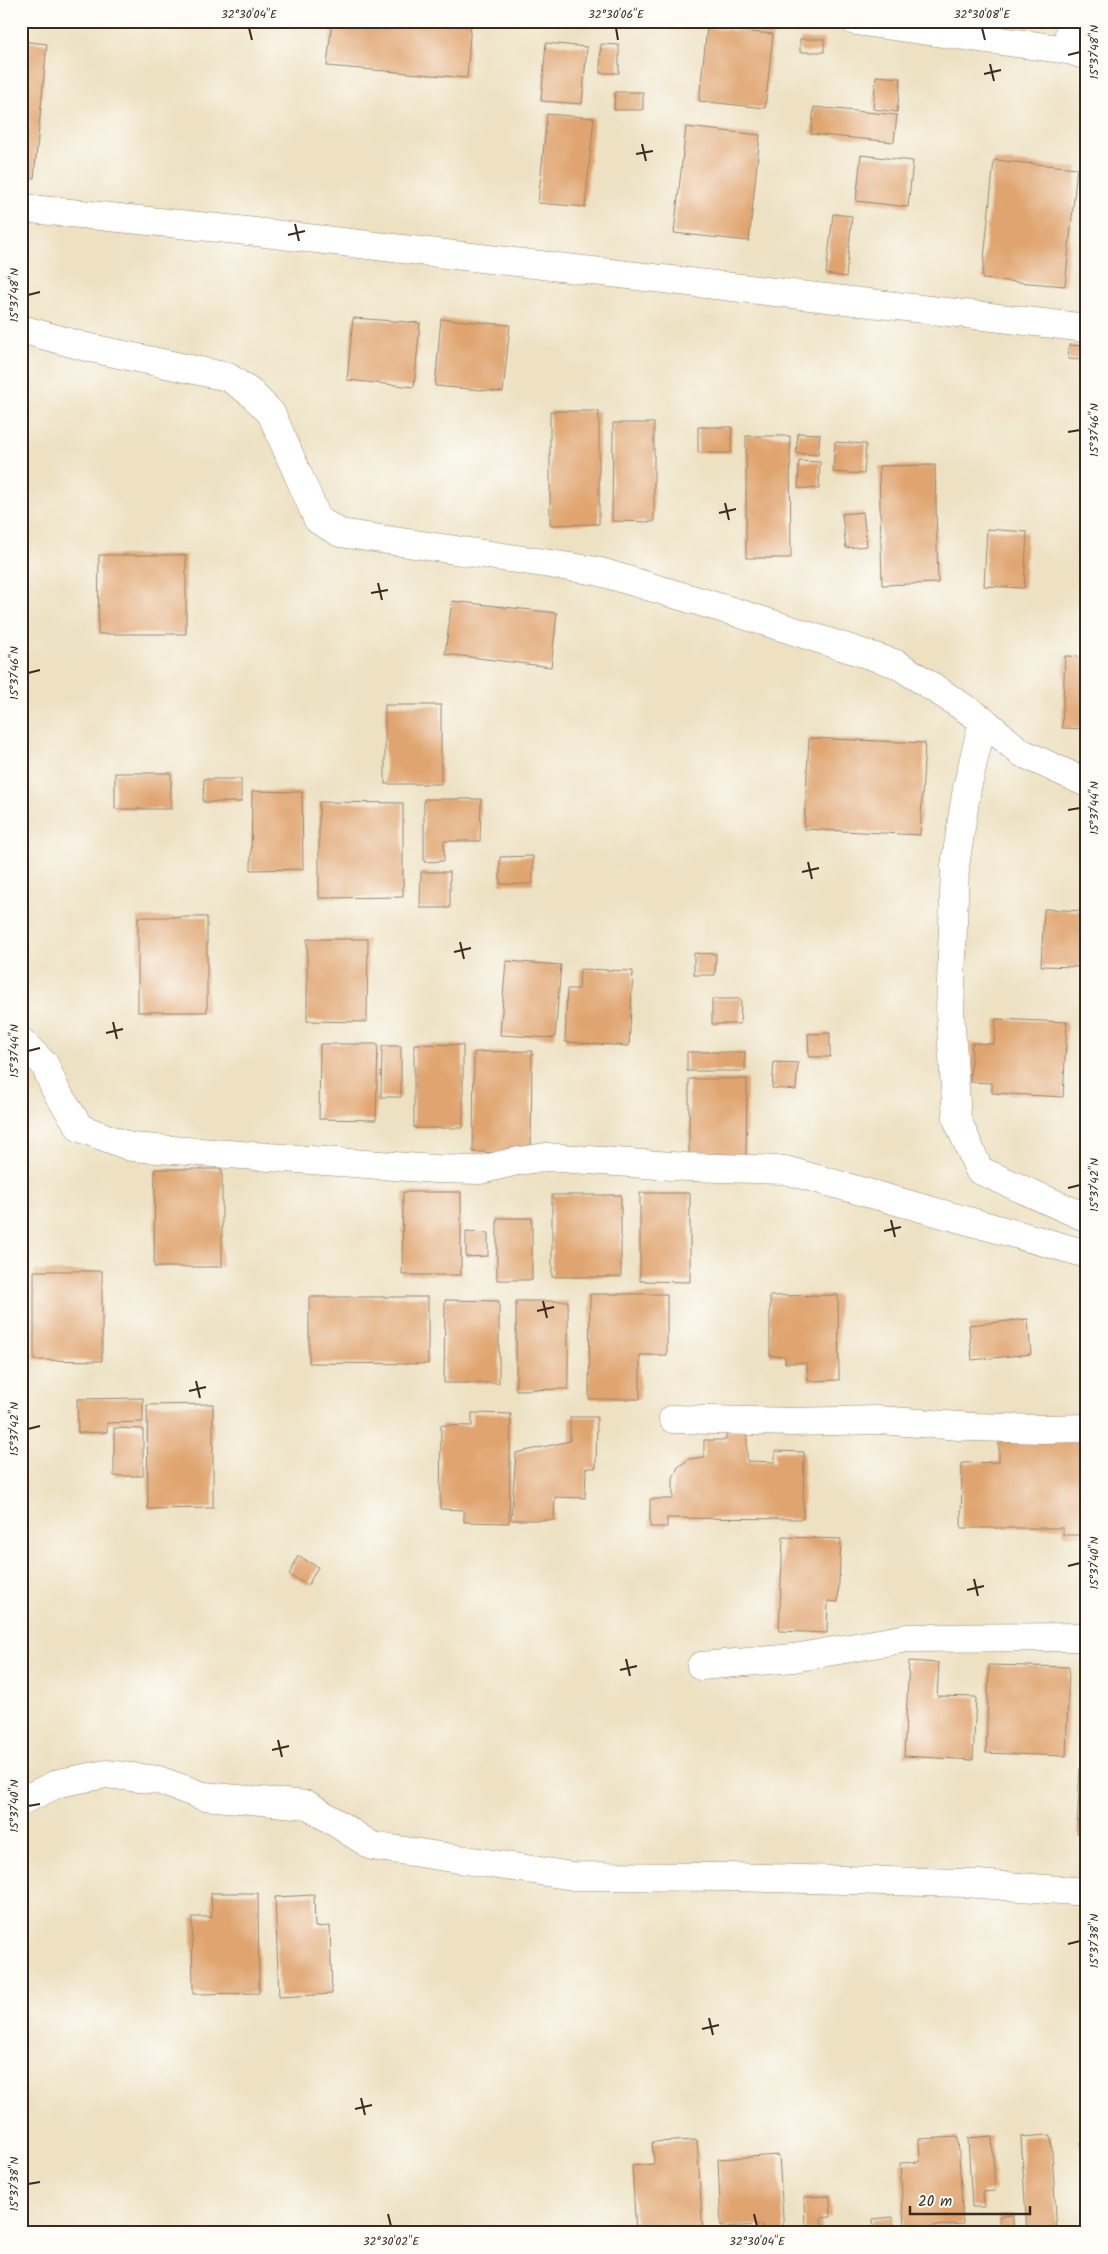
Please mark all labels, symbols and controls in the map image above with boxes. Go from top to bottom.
text: 32°30'04"E [221,5,278,24]
text: 32°30'06"E [588,5,645,24]
text: 32°30'08"E [954,5,1011,24]
text: 15°37'48"N [1085,25,1104,79]
text: 15°37'48"N [5,268,24,322]
text: 15°37'46"N [1085,403,1104,457]
text: 15°37'46"N [5,646,24,700]
text: 15°37'44"N [1085,781,1104,835]
text: 15°37'44"N [5,1024,24,1078]
text: 15°37'42"N [1085,1158,1104,1212]
text: 15°37'42"N [5,1402,24,1456]
text: 15°37'40"N [1085,1536,1104,1590]
text: 15°37'40"N [5,1779,24,1833]
text: 15°37'38"N [1085,1914,1104,1968]
text: 15°37'38"N [5,2157,24,2211]
scale bar [910,2184,1030,2216]
text: 20 m [918,2190,952,2214]
text: 32°30'02"E [363,2232,420,2251]
text: 32°30'04"E [729,2232,786,2251]

